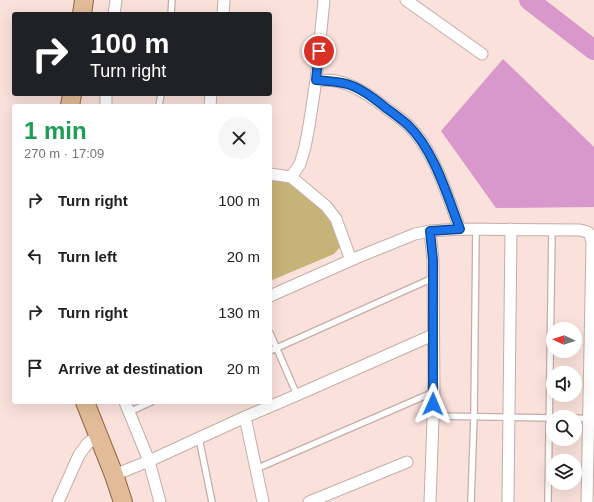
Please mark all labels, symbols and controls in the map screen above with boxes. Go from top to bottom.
icon: right [24,28,76,80]
text: 100 m [90,28,169,59]
pin [302,34,336,68]
icon: arrive [308,40,330,62]
text: Turn right [90,61,166,81]
text: 1 min [24,117,87,144]
button: close [218,117,260,159]
text: 270 m · 17:09 [24,146,104,161]
icon: right [24,189,46,211]
text: Turn right [58,192,128,209]
text: 100 m [218,192,260,209]
icon: left [24,245,46,267]
text: Turn left [58,248,117,265]
text: 20 m [227,248,260,265]
icon: right [24,301,46,323]
text: Turn right [58,304,128,321]
text: 130 m [218,304,260,321]
north arrow [546,322,582,358]
map controls [546,322,582,490]
icon: arrive [24,357,46,379]
text: Arrive at destination [58,360,203,377]
text: 20 m [227,360,260,377]
button: sound [546,366,582,402]
position arrow [412,383,454,425]
button: search [546,410,582,446]
button: layers [546,454,582,490]

